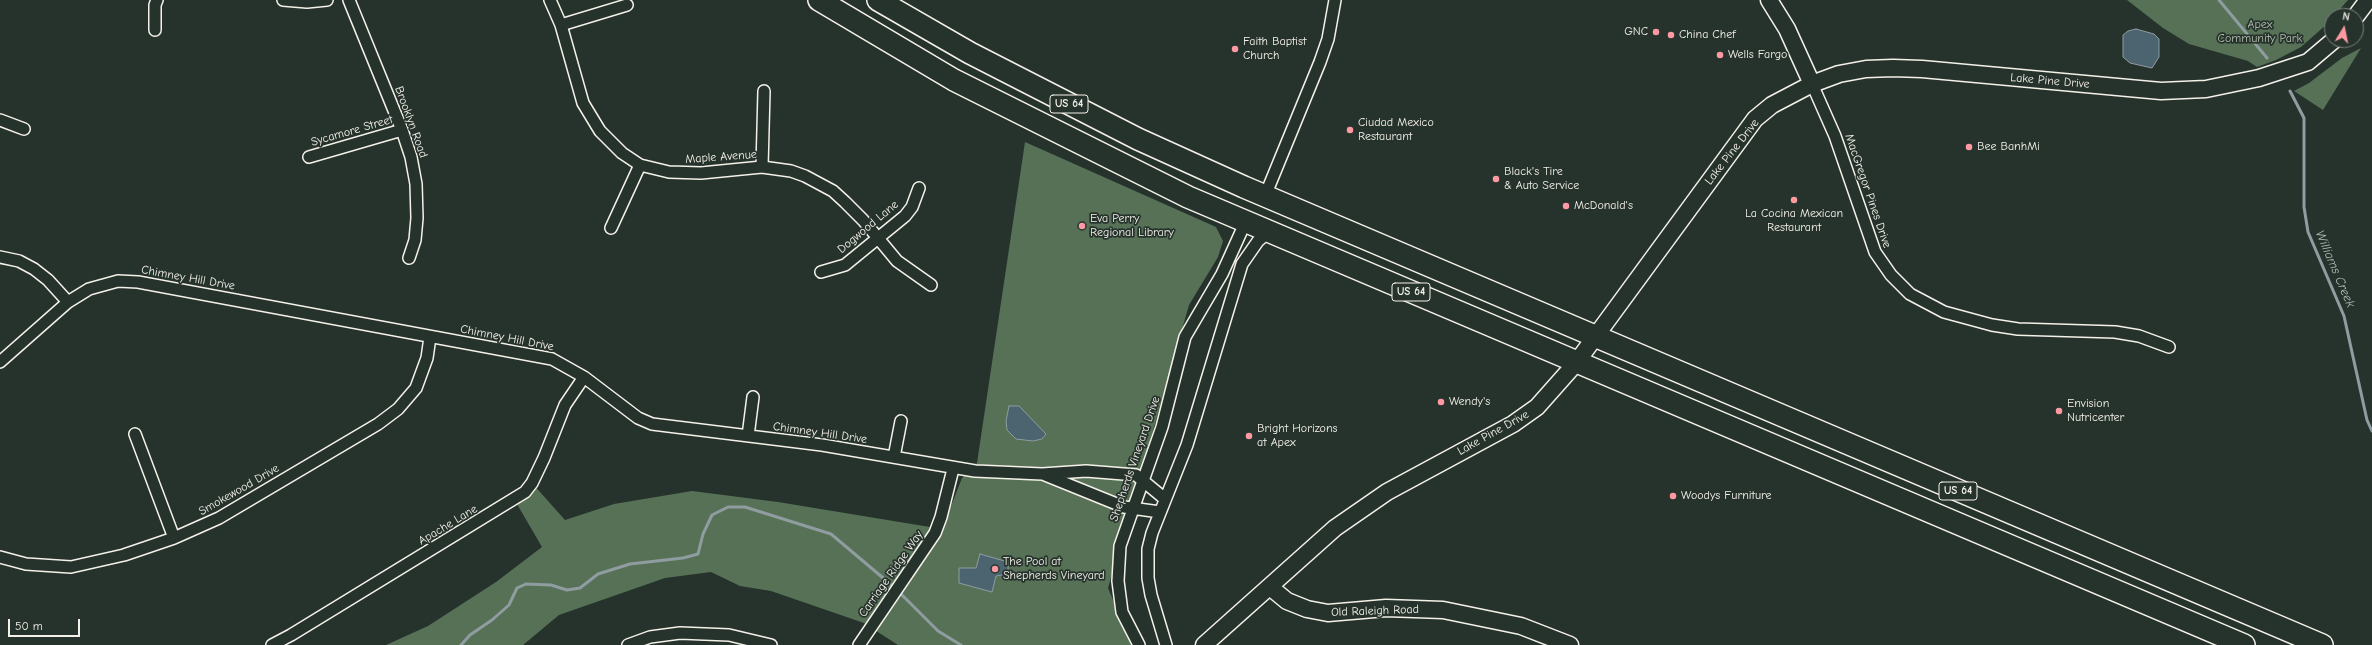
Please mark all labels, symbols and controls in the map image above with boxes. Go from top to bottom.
north arrow [2324,8,2364,48]
text: N [2341,10,2351,24]
park label: Apex Community Park [2218,18,2302,46]
place label: GNC [1624,25,1648,39]
marker: GNC [1651,27,1661,37]
place label: China Chef [1679,28,1736,42]
marker: China Chef [1666,30,1676,40]
place label: Faith Baptist Church [1243,35,1307,63]
marker: Faith Baptist Church [1230,44,1240,54]
place label: Wells Fargo [1728,48,1787,62]
marker: Wells Fargo [1715,50,1725,60]
street label: Lake Pine Drive [2010,70,2090,92]
street label: Brooklyn Road [391,84,431,160]
road number: US 64 [1050,95,1088,113]
street label: Sycamore Street [309,112,395,150]
place label: Ciudad Mexico Restaurant [1358,116,1434,144]
street label: Lake Pine Drive [1702,116,1762,188]
marker: Ciudad Mexico Restaurant [1345,125,1355,135]
street label: MacGregor Pines Drive [1842,132,1894,250]
place label: Bee BanhMi [1977,140,2040,154]
marker: Bee BanhMi [1964,142,1974,152]
street label: Maple Avenue [685,147,757,167]
place label: Black's Tire & Auto Service [1504,165,1579,193]
marker: Black's Tire & Auto Service [1491,174,1501,184]
marker: La Cocina Mexican Restaurant [1789,195,1799,205]
street label: Dogwood Lane [835,197,901,257]
place label: McDonald's [1574,199,1633,213]
marker: McDonald's [1561,201,1571,211]
place label: La Cocina Mexican Restaurant [1745,207,1843,235]
place label: Eva Perry Regional Library [1090,212,1174,240]
marker: Eva Perry Regional Library [1077,221,1087,231]
water label: Williams Creek [2312,228,2358,310]
street label: Chimney Hill Drive [140,263,236,293]
road number: US 64 [1392,283,1430,301]
street label: Chimney Hill Drive [459,322,555,354]
street label: Shepherds Vineyard Drive [1107,395,1163,523]
place label: Wendy's [1449,395,1490,409]
marker: Wendy's [1436,397,1446,407]
place label: Envision Nutricenter [2067,397,2124,425]
marker: Envision Nutricenter [2054,406,2064,416]
street label: Lake Pine Drive [1455,407,1531,459]
street label: Chimney Hill Drive [772,419,868,447]
place label: Bright Horizons at Apex [1257,422,1338,450]
marker: Bright Horizons at Apex [1244,431,1254,441]
street label: Smokewood Drive [196,461,282,519]
road number: US 64 [1939,482,1977,500]
place label: Woodys Furniture [1681,489,1772,503]
marker: Woodys Furniture [1668,491,1678,501]
street label: Apache Lane [416,502,480,548]
street label: Carriage Ridge Way [856,528,926,620]
place label: The Pool at Shepherds Vineyard [1003,555,1105,583]
marker: The Pool at Shepherds Vineyard [990,564,1000,574]
street label: Old Raleigh Road [1331,602,1419,620]
scale bar [10,611,82,637]
text: 50 m [15,619,43,633]

